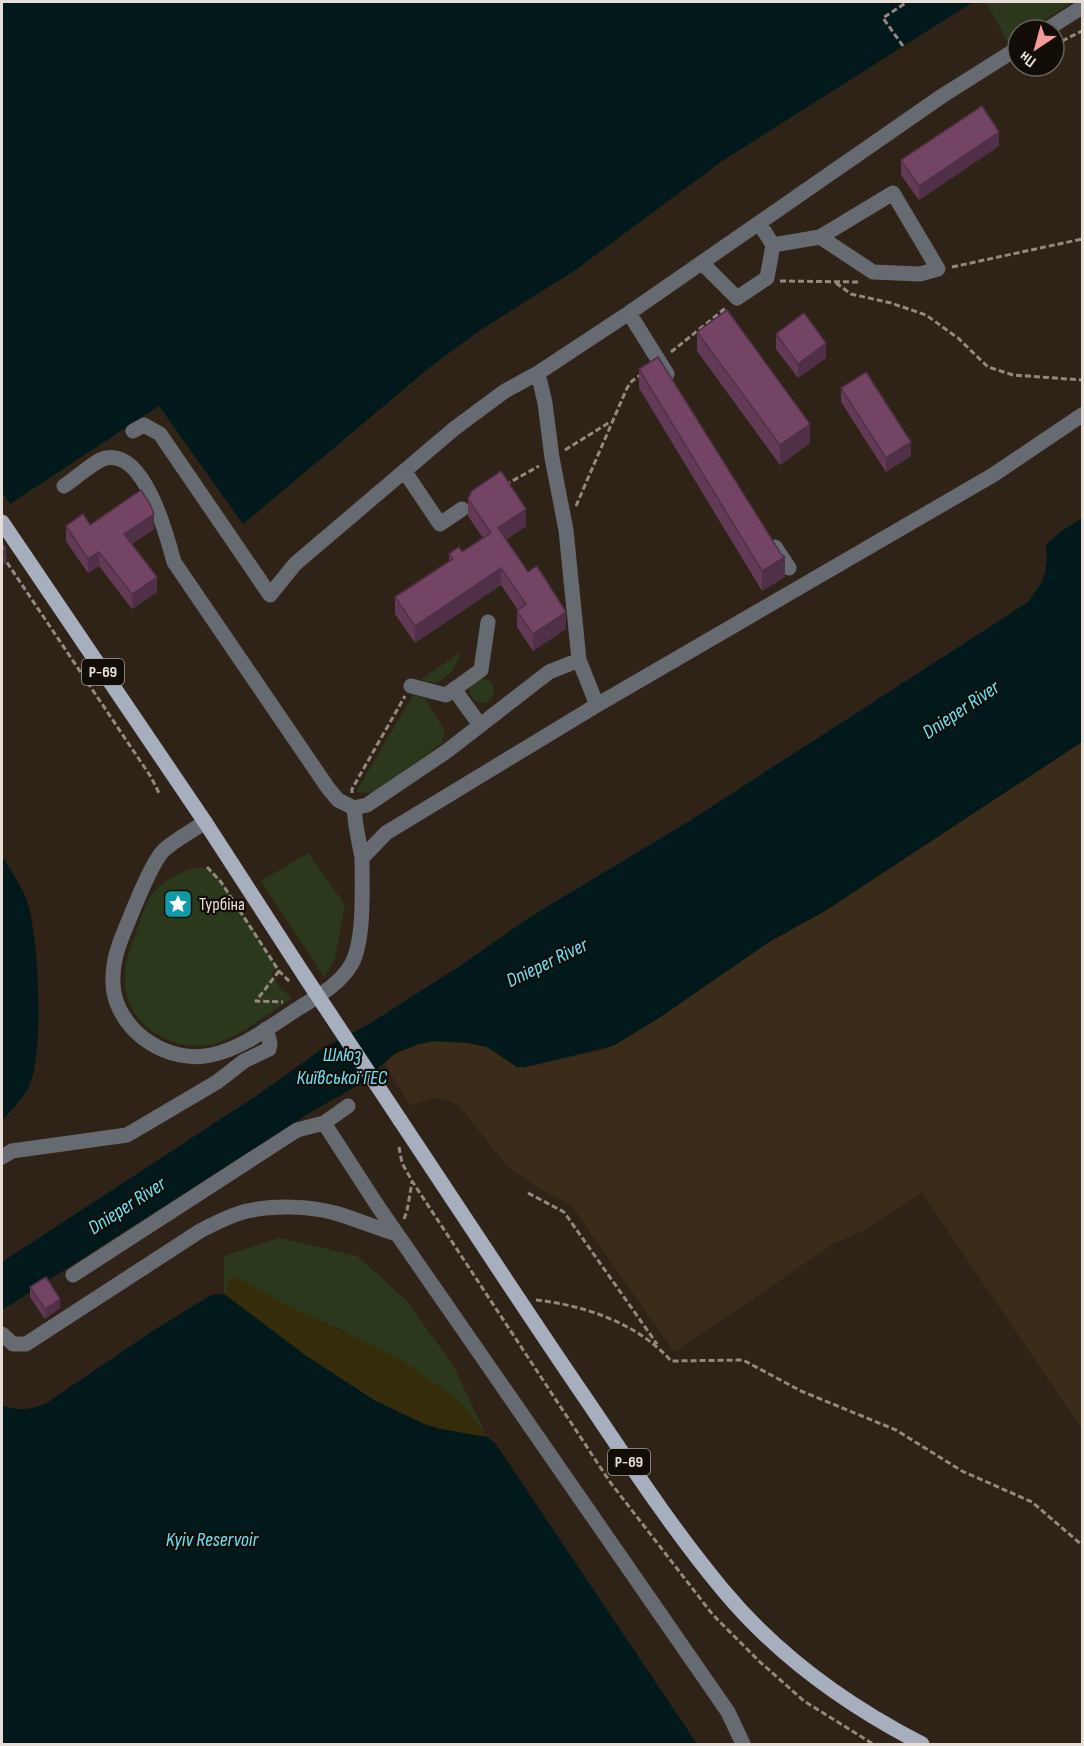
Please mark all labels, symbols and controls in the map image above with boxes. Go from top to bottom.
north arrow [1006,18,1066,78]
text: Пн [1016,47,1040,71]
road number: Р-69 [82,659,124,685]
water label: Dnieper River [918,675,1005,744]
place icon: Турбіна [162,888,194,920]
place label: Турбіна [199,894,245,915]
water label: Dnieper River [502,932,593,993]
water label: Шлюз Київської ГЕС [297,1043,388,1090]
water label: Dnieper River [84,1171,171,1240]
road number: Р-69 [608,1449,650,1475]
water label: Kyiv Reservoir [166,1528,260,1552]

